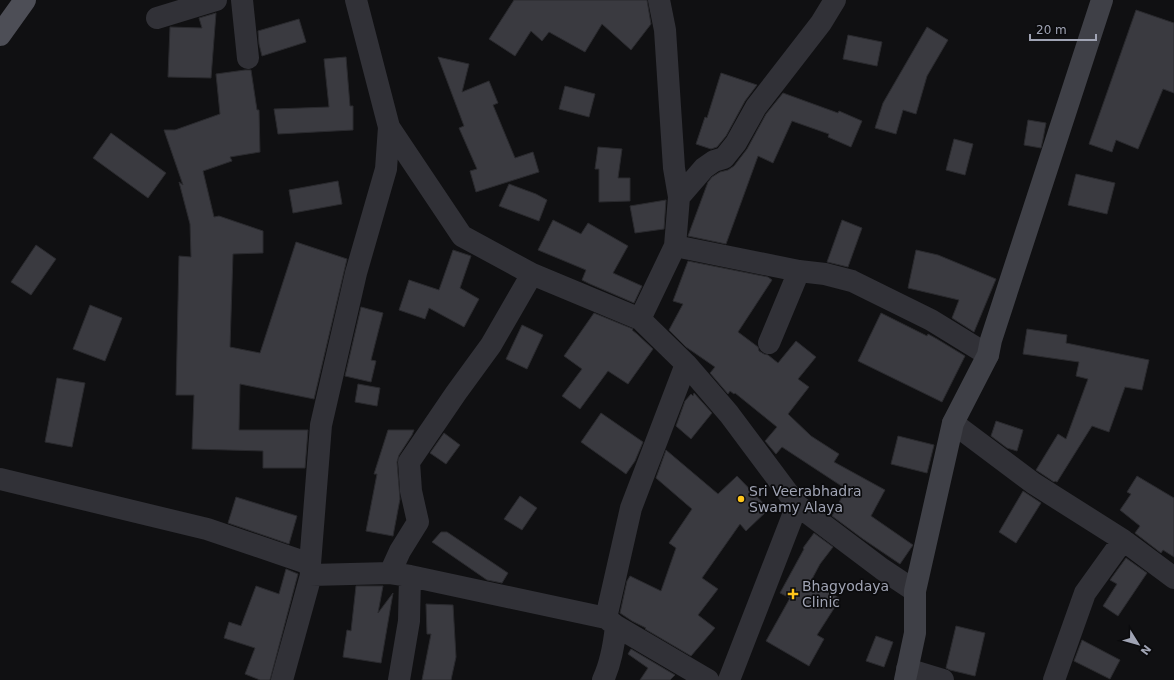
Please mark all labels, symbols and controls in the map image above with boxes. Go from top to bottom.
scale bar [1030,16,1096,42]
text: 20 m [1036,23,1067,37]
place label: Sri Veerabhadra Swamy Alaya [749,483,862,515]
marker: Sri Veerabhadra Swamy Alaya [736,494,746,504]
place label: Bhagyodaya Clinic [802,578,889,610]
marker: Bhagyodaya Clinic [787,588,799,600]
north arrow [1118,624,1158,664]
text: N [1138,642,1154,657]

